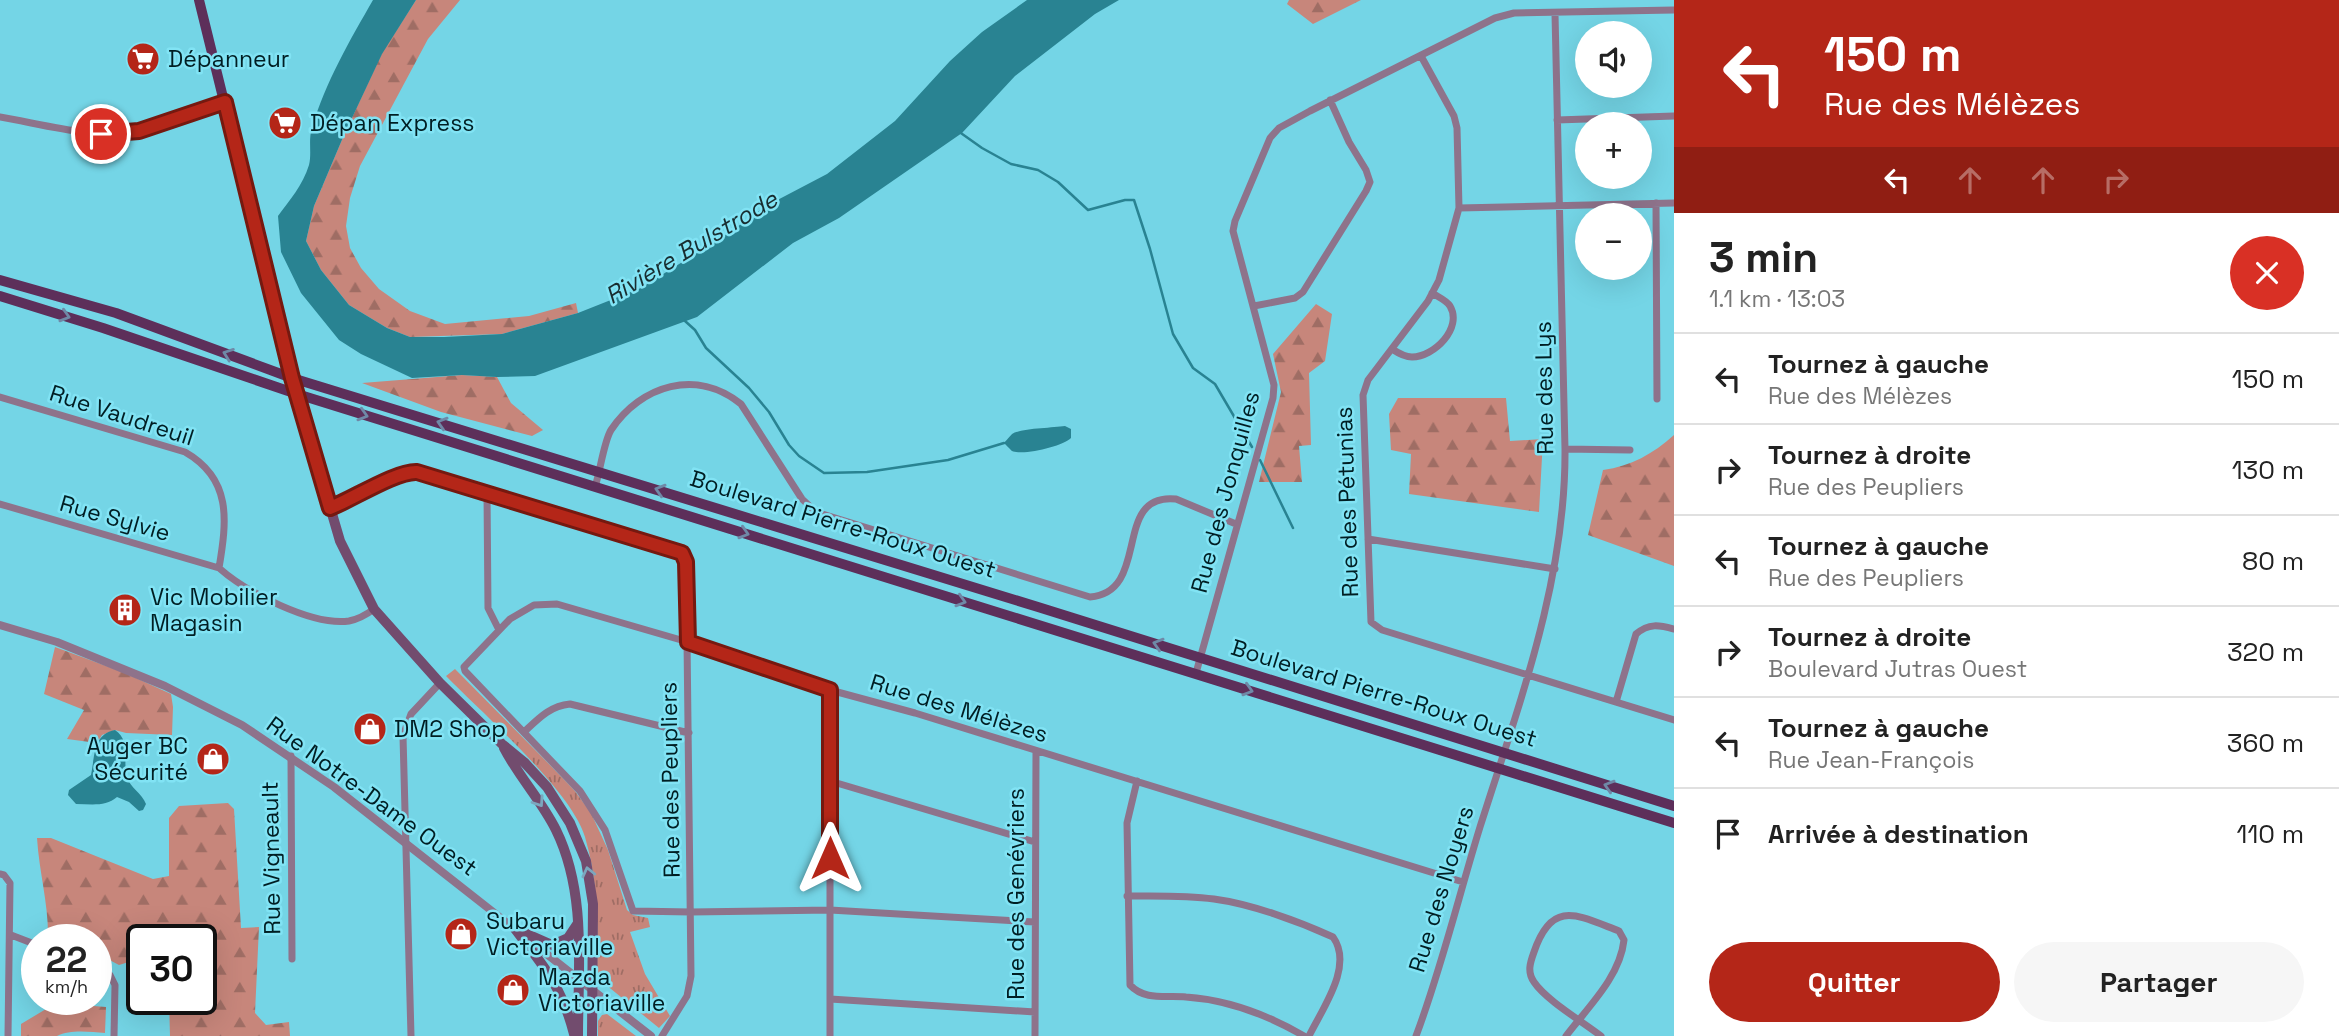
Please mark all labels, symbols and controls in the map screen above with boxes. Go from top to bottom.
map controls [1575,21,1652,280]
button: sound [1575,21,1652,98]
text: 150 m [1824,23,1962,85]
icon: left [1709,28,1800,119]
supermarket icon: Dépanneur [124,40,162,78]
place label: Dépanneur [168,44,289,74]
text: Rue des Mélèzes [1824,84,2080,124]
pin [71,104,131,164]
supermarket icon: Dépan Express [266,104,304,142]
place label: Dépan Express [310,108,474,138]
button: + [1575,112,1652,189]
icon: arrive [82,115,120,153]
icon: left [1878,161,1916,199]
icon: ahead [1951,161,1989,199]
icon: ahead [2024,161,2062,199]
icon: right [2097,161,2135,199]
water label: Rivière Bulstrode [599,183,784,311]
button: − [1575,203,1652,280]
text: 3 min [1709,231,1818,284]
button: close [2230,236,2304,310]
text: 1.1 km · 13:03 [1709,284,1845,314]
one-way arrow [59,308,71,323]
street label: Rue des Lys [1528,321,1560,455]
text: Tournez à gauche [1768,347,1989,381]
one-way arrow [223,349,235,363]
icon: left [1709,360,1747,398]
text: 150 m [2232,362,2304,396]
street label: Rue Vaudreuil [46,378,198,452]
text: Rue des Mélèzes [1768,381,1952,411]
street label: Rue des Jonquilles [1184,388,1266,596]
one-way arrow [356,406,368,421]
street label: Rue des Pétunias [1329,406,1365,598]
one-way arrow [437,417,449,432]
text: Tournez à droite [1768,438,1971,472]
icon: right [1709,451,1747,489]
text: 130 m [2232,453,2304,487]
street label: Boulevard Pierre-Roux Ouest [686,463,1000,585]
text: Rue des Peupliers [1768,472,1964,502]
one-way arrow [654,483,666,498]
street label: Rue Sylvie [56,488,174,548]
one-way arrow [737,525,749,540]
text: Tournez à gauche [1768,529,1989,563]
icon: left [1709,542,1747,580]
text: 80 m [2242,544,2304,578]
text: Rue des Peupliers [1768,563,1964,593]
place label: Vic Mobilier Magasin [150,582,278,638]
building icon: Vic Mobilier Magasin [106,591,144,629]
one-way arrow [954,593,966,607]
text: Tournez à droite [1768,620,1971,654]
street label: Boulevard Pierre-Roux Ouest [1227,632,1541,754]
icon: right [1709,633,1747,671]
text: 320 m [2227,635,2304,669]
one-way arrow [1152,638,1164,653]
text: Boulevard Jutras Ouest [1768,654,2027,684]
street label: Rue des Mélèzes [867,667,1051,749]
street label: Rue des Peupliers [653,682,687,878]
one-way arrow [1242,682,1254,696]
street label: Rue Notre-Dame Ouest [261,709,483,883]
shop icon: DM2 Shop [351,710,389,748]
text: Tournez à gauche [1768,711,1989,745]
place label: DM2 Shop [394,714,506,744]
icon: left [1709,724,1747,762]
text: 360 m [2227,726,2304,760]
place label: Auger BC Sécurité [87,731,188,787]
shop icon: Auger BC Sécurité [194,740,232,778]
text: Rue Jean-François [1768,745,1974,775]
one-way arrow [1603,779,1615,794]
street label: Rue Vigneault [255,781,287,935]
street label: Rue des Genévriers [1001,788,1031,1000]
one-way arrow [531,794,544,807]
street label: Rue des Noyers [1401,802,1481,976]
icon: arrive [1709,815,1747,853]
text: Arrivée à destination [1768,817,2029,851]
text: 110 m [2237,817,2304,851]
position arrow [793,821,867,895]
one-way arrow [582,867,596,879]
place label: Subaru Victoriaville [486,906,613,962]
shop icon: Subaru Victoriaville [442,915,480,953]
speed limit sign: 30 [126,924,217,1015]
text: 22 [46,938,87,982]
button: Quitter [1709,942,2000,1022]
button: Partager [2014,942,2304,1022]
place label: Mazda Victoriaville [538,962,665,1018]
shop icon: Mazda Victoriaville [494,971,532,1009]
text: km/h [45,975,88,998]

